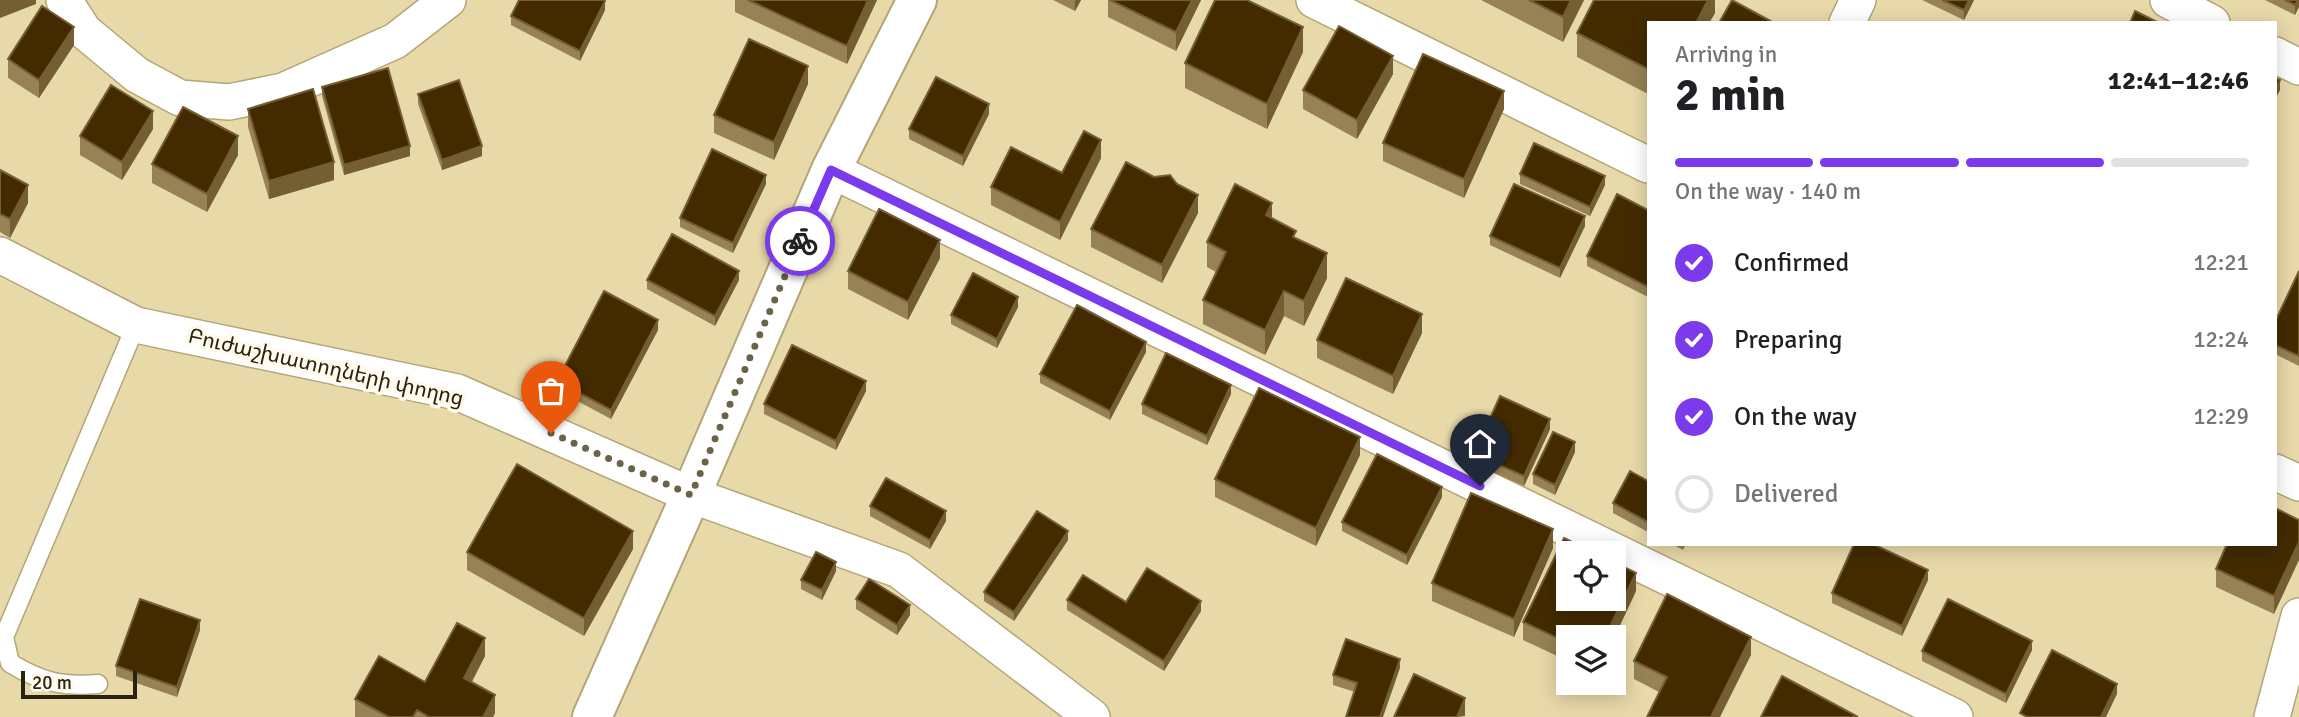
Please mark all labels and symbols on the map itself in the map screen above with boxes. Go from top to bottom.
courier [765,206,835,276]
street label: Բուժաշխատողների փողոց [186,323,466,411]
pin [521,361,581,433]
pin [1450,414,1510,486]
scale bar [21,668,136,700]

